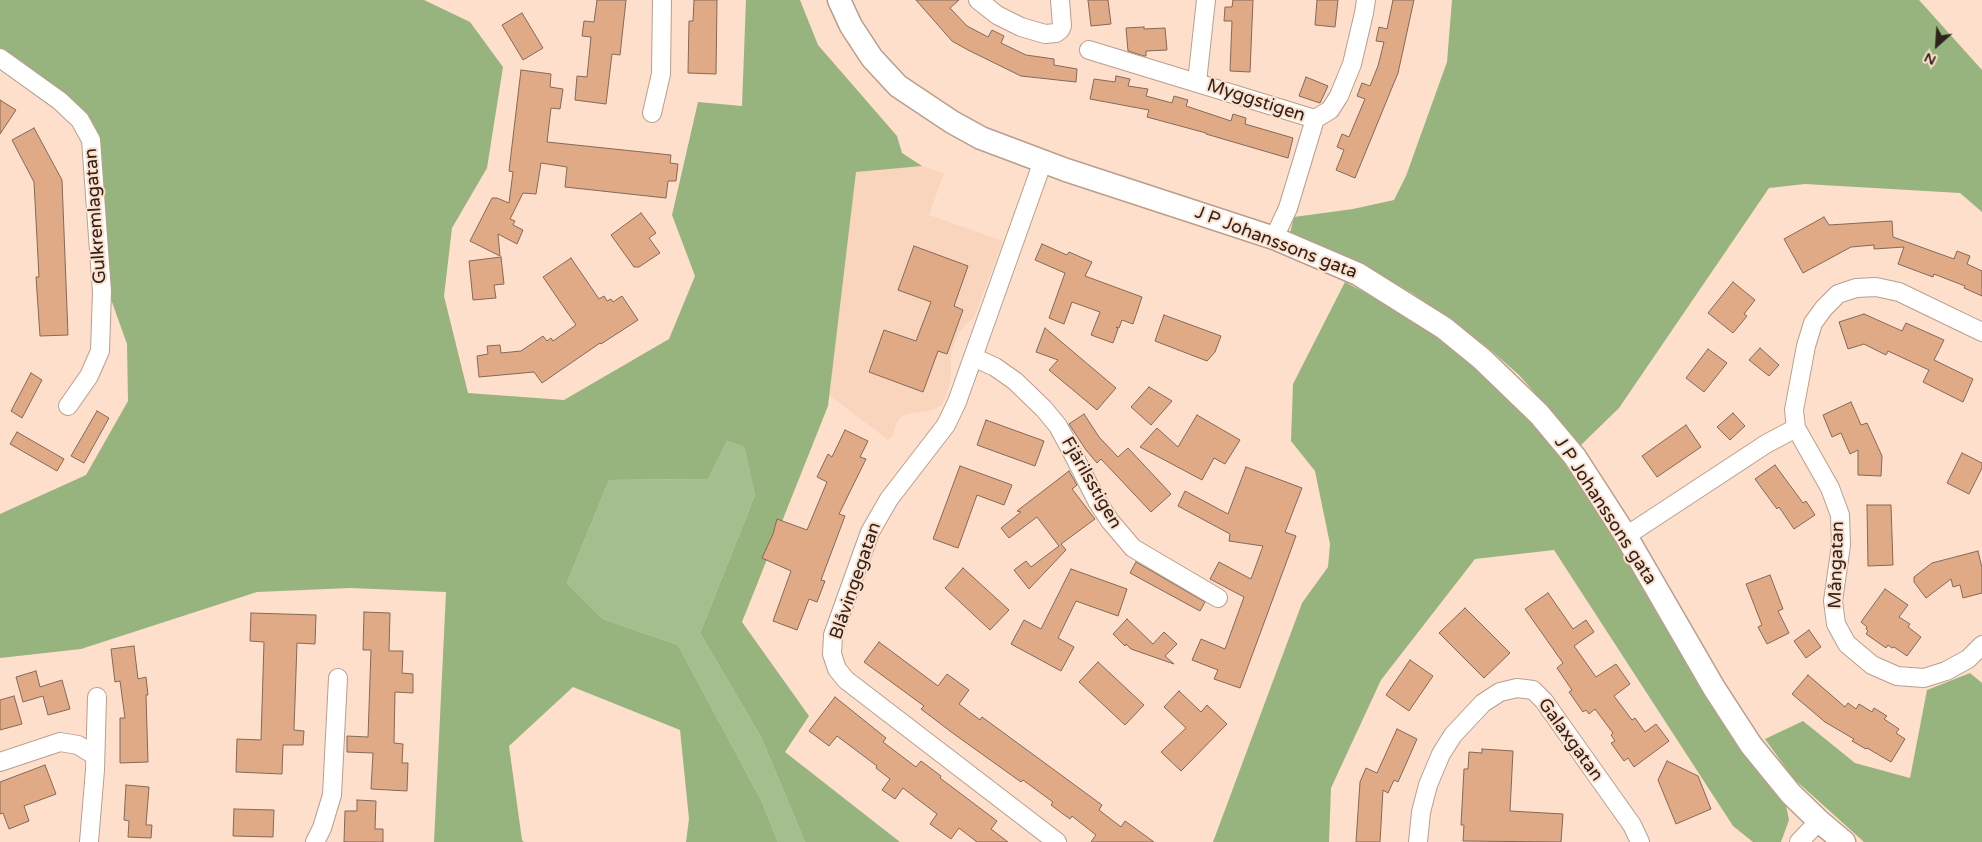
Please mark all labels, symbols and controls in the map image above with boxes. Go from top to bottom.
north arrow [1912,20,1962,70]
text: N [1921,49,1939,69]
street label: Myggstigen [1204,75,1308,127]
street label: Gulkremlagatan [80,147,112,285]
street label: J P Johanssons gata [1192,202,1360,284]
street label: Fjärilsstigen [1056,433,1126,533]
street label: J P Johanssons gata [1549,433,1661,589]
street label: Blåvingegatan [826,520,886,642]
street label: Mångatan [1825,521,1849,609]
street label: Galaxgatan [1533,694,1607,786]

